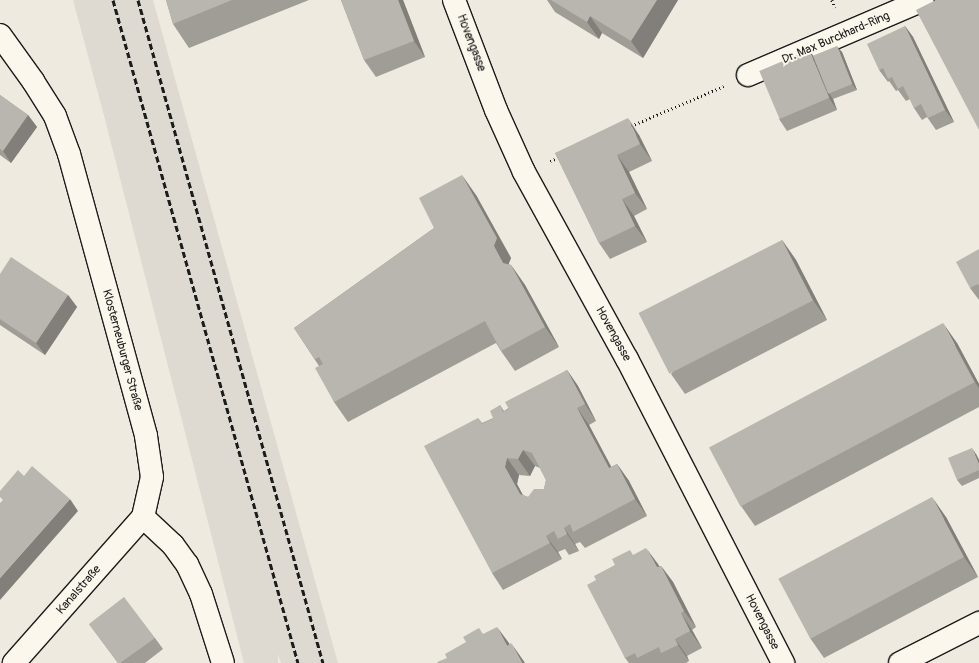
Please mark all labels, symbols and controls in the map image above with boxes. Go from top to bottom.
street label: Dr. Max Burckhard-Ring [780,9,892,67]
street label: Hovengasse [453,12,489,74]
street label: Klosterneuburger Straße [99,288,145,412]
street label: Hovengasse [592,304,634,364]
street label: Kanalstraße [54,563,104,617]
street label: Hovengasse [742,592,782,652]

